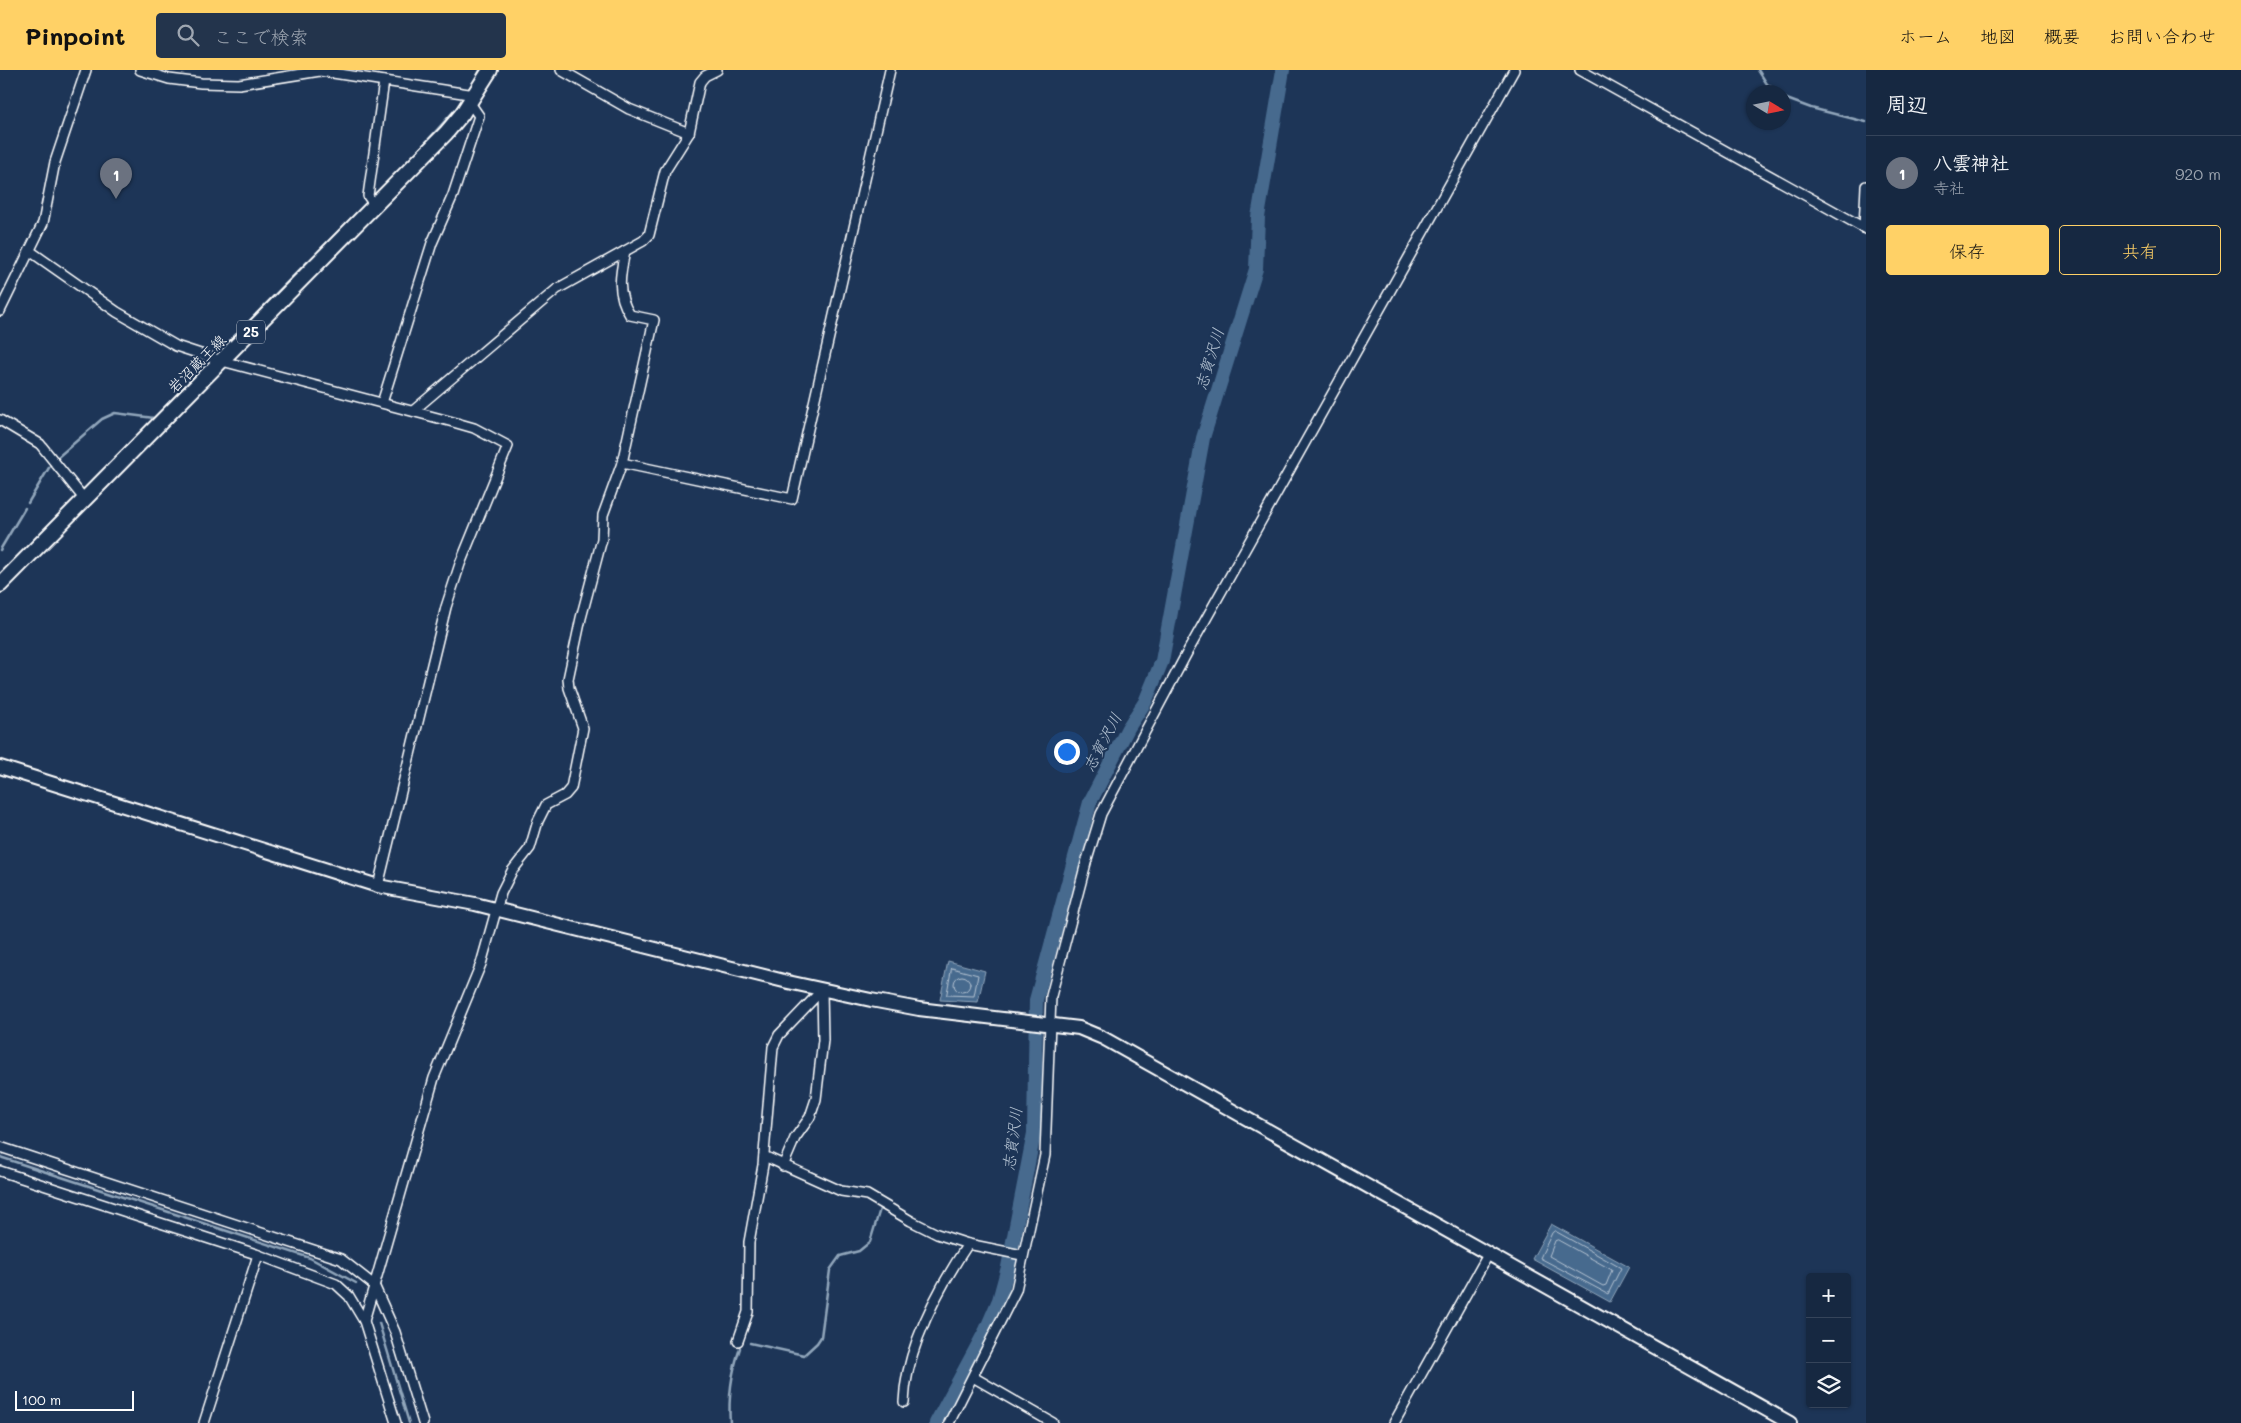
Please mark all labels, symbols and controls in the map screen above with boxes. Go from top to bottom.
search box [156,13,506,58]
text: Pinpoint [25,20,126,51]
icon: search [174,21,202,49]
text: ここで検索 [214,24,309,49]
text: ホーム [1899,24,1952,48]
text: 地図 [1980,24,2016,48]
text: 概要 [2044,24,2080,48]
text: お問い合わせ [2108,24,2216,48]
north arrow [1746,85,1791,130]
text: 周辺 [1886,90,1928,117]
text: 八雲神社 [1933,150,2009,175]
pin: 1 [100,158,132,199]
text: 1 [1898,163,1906,184]
text: 920 m [2175,163,2221,184]
text: 寺社 [1933,177,1965,198]
button: 保存 [1886,225,2049,275]
button: 共有 [2059,225,2221,275]
road number: 25 [237,320,265,344]
water label: 志賀沢川 [1189,325,1228,393]
street label: 岩沼蔵王線 [163,330,230,397]
water label: 志賀沢川 [1077,709,1126,775]
your location [1054,739,1080,765]
water label: 志賀沢川 [997,1106,1026,1172]
map controls [1806,1273,1851,1408]
button: + [1806,1273,1851,1318]
button: − [1806,1318,1851,1363]
button: layers [1806,1363,1851,1408]
scale bar [15,1388,134,1411]
text: 100 m [22,1390,61,1409]

